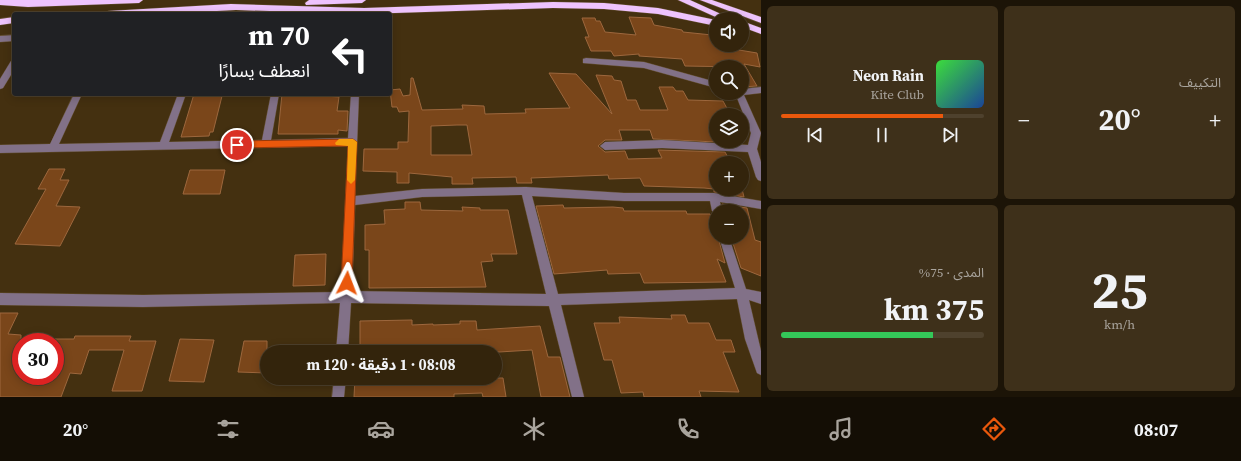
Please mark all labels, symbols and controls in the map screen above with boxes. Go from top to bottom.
map controls [709,12,749,244]
button: sound [709,12,749,52]
text: 70 m [248,16,310,54]
icon: left [324,28,376,80]
text: انعطف يسارًا [218,58,310,83]
button: search [709,60,749,100]
text: Neon Rain [853,65,924,86]
text: التكييف [1179,74,1221,91]
text: Kite Club [871,86,924,103]
text: 20° [1098,99,1141,140]
text: − [1018,105,1030,135]
text: + [1209,105,1221,135]
button: layers [709,108,749,148]
icon: previous [804,124,826,146]
icon: pause [871,124,893,146]
icon: next [939,124,961,146]
pin [220,128,254,162]
icon: arrive [226,134,248,156]
button: + [709,156,749,196]
button: − [709,204,749,244]
text: 25 [1091,254,1148,325]
position arrow [326,262,368,304]
text: المدى · 75% [919,264,984,281]
text: 375 km [884,289,984,330]
text: km/h [1104,316,1135,333]
speed limit sign: 30 [12,333,64,385]
text: 08:08 · 1 دقيقة · 120 m [306,354,456,375]
icon: filters [214,415,242,443]
icon: car [367,415,395,443]
icon: climate [520,415,548,443]
icon: phone [674,415,702,443]
icon: music [827,415,855,443]
icon: directions [980,415,1008,443]
text: 20° [63,417,88,442]
text: 08:07 [1134,417,1178,442]

